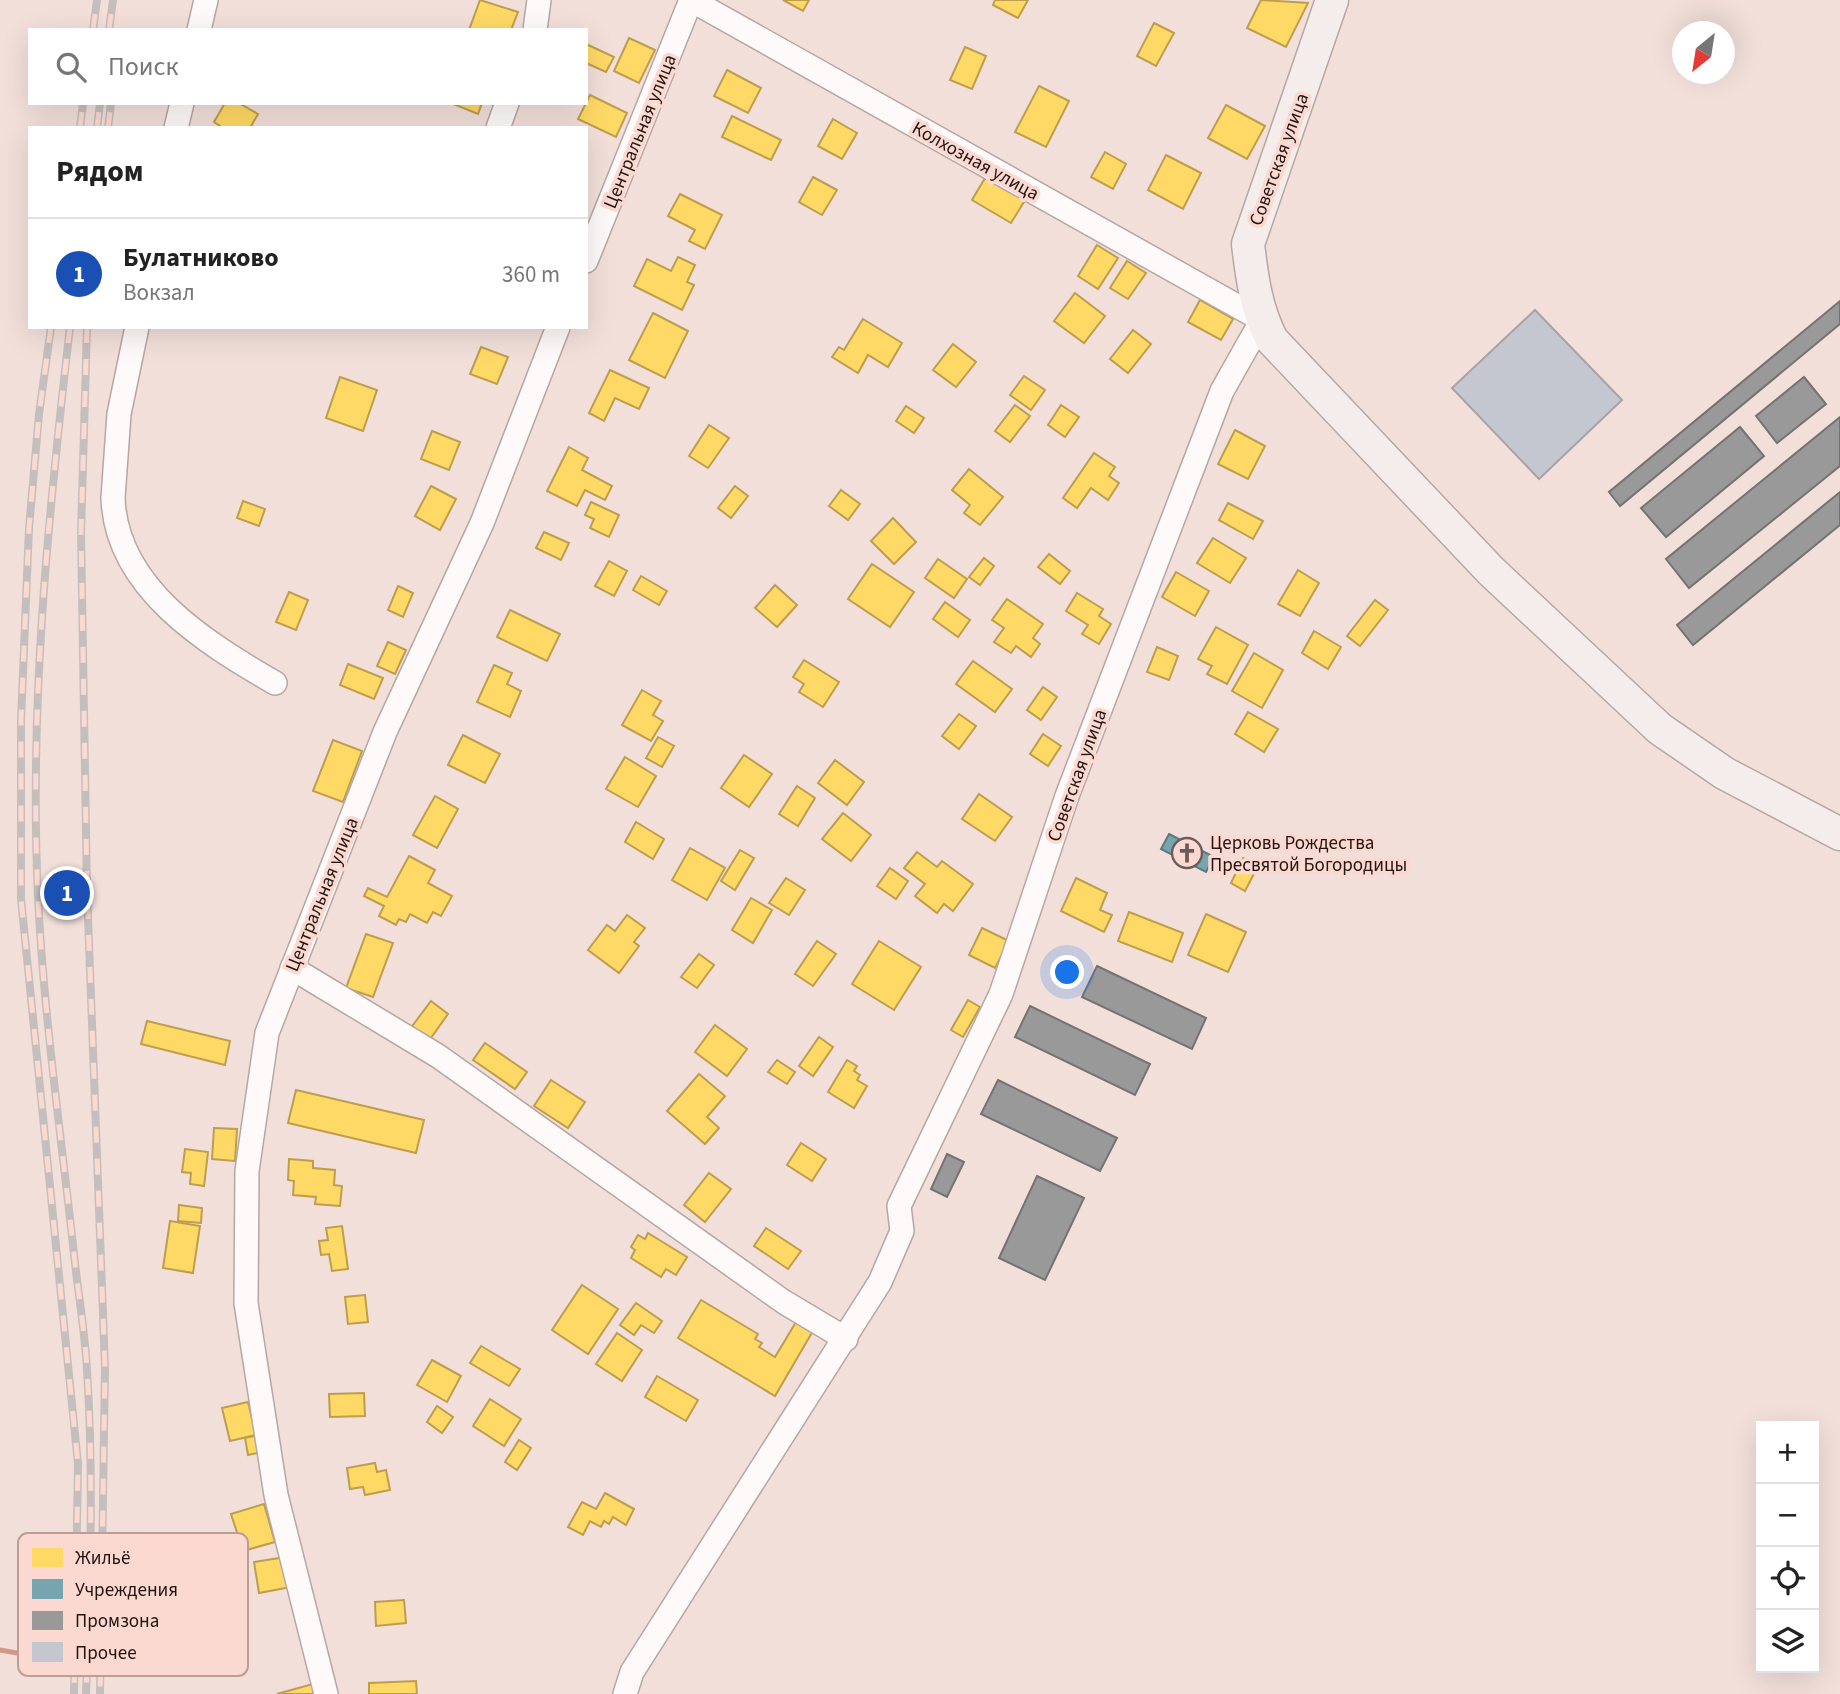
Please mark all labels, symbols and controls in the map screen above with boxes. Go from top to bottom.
north arrow [1672,21,1735,84]
search box [28,28,588,105]
icon: search [52,48,90,86]
text: Поиск [108,48,178,85]
street label: Центральная улица [597,50,684,213]
street label: Советская улица [1243,89,1316,230]
street label: Колхозная улица [907,115,1044,207]
text: Рядом [56,150,144,193]
text: Булатниково [123,239,279,276]
text: 1 [73,258,85,291]
text: 360 m [502,258,560,291]
text: Вокзал [123,276,195,309]
street label: Советская улица [1041,705,1114,846]
street label: Центральная улица [279,813,366,976]
place label: Церковь Рождества Пресвятой Богородицы [1210,830,1407,879]
church icon: Церковь Рождества Пресвятой Богородицы [1170,836,1204,870]
pin: 1 [44,867,90,919]
your location [1050,955,1084,989]
map controls [1756,1421,1819,1673]
button: + [1756,1421,1819,1484]
button: − [1756,1484,1819,1547]
legend [18,1533,248,1676]
text: Жильё [75,1545,130,1572]
button: locate [1756,1547,1819,1610]
text: Учреждения [75,1577,178,1604]
text: Промзона [75,1608,159,1635]
button: layers [1756,1610,1819,1673]
text: Прочее [75,1640,137,1667]

